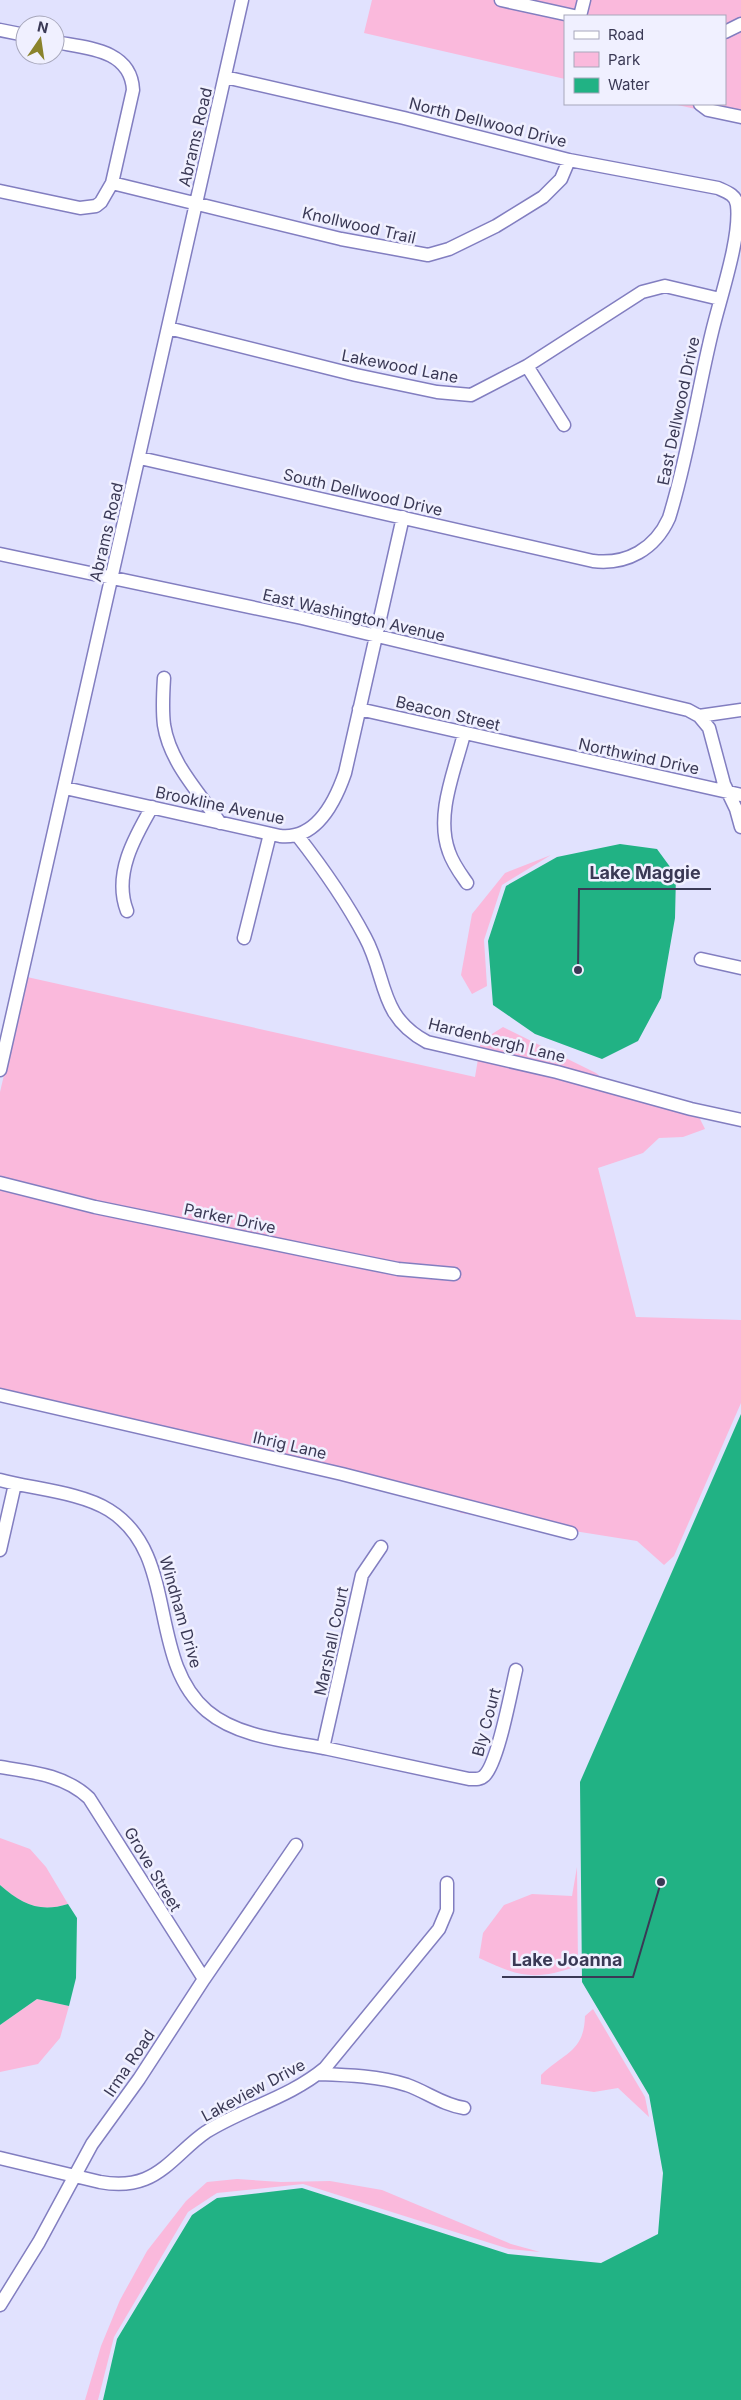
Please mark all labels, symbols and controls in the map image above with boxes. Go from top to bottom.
north arrow [15,15,65,65]
legend [564,15,726,105]
text: N [36,17,50,36]
text: Road [608,25,644,44]
text: Park [608,50,641,69]
text: Water [608,75,650,94]
street label: Abrams Road [174,85,216,189]
street label: North Dellwood Drive [407,93,569,151]
street label: Knollwood Trail [300,202,418,248]
street label: East Dellwood Drive [652,335,704,487]
street label: Lakewood Lane [340,345,460,387]
street label: South Dellwood Drive [281,464,445,520]
street label: Abrams Road [85,480,127,584]
street label: East Washington Avenue [261,584,447,646]
street label: Beacon Street [394,691,502,735]
street label: Northwind Drive [577,733,701,779]
street label: Brookline Avenue [154,782,286,828]
callout: Lake Maggie [579,856,711,889]
text: Lake Maggie [589,862,701,883]
street label: Hardenbergh Lane [426,1013,568,1067]
street label: Parker Drive [182,1199,278,1237]
street label: Ihrig Lane [251,1427,329,1463]
street label: Windham Drive [155,1554,207,1670]
street label: Marshall Court [310,1585,352,1697]
street label: Bly Court [467,1686,505,1758]
street label: Grove Street [120,1823,186,1915]
callout: Lake Joanna [502,1944,633,1977]
text: Lake Joanna [512,1949,622,1970]
street label: Irma Road [99,2026,159,2100]
street label: Lakeview Drive [198,2054,308,2126]

